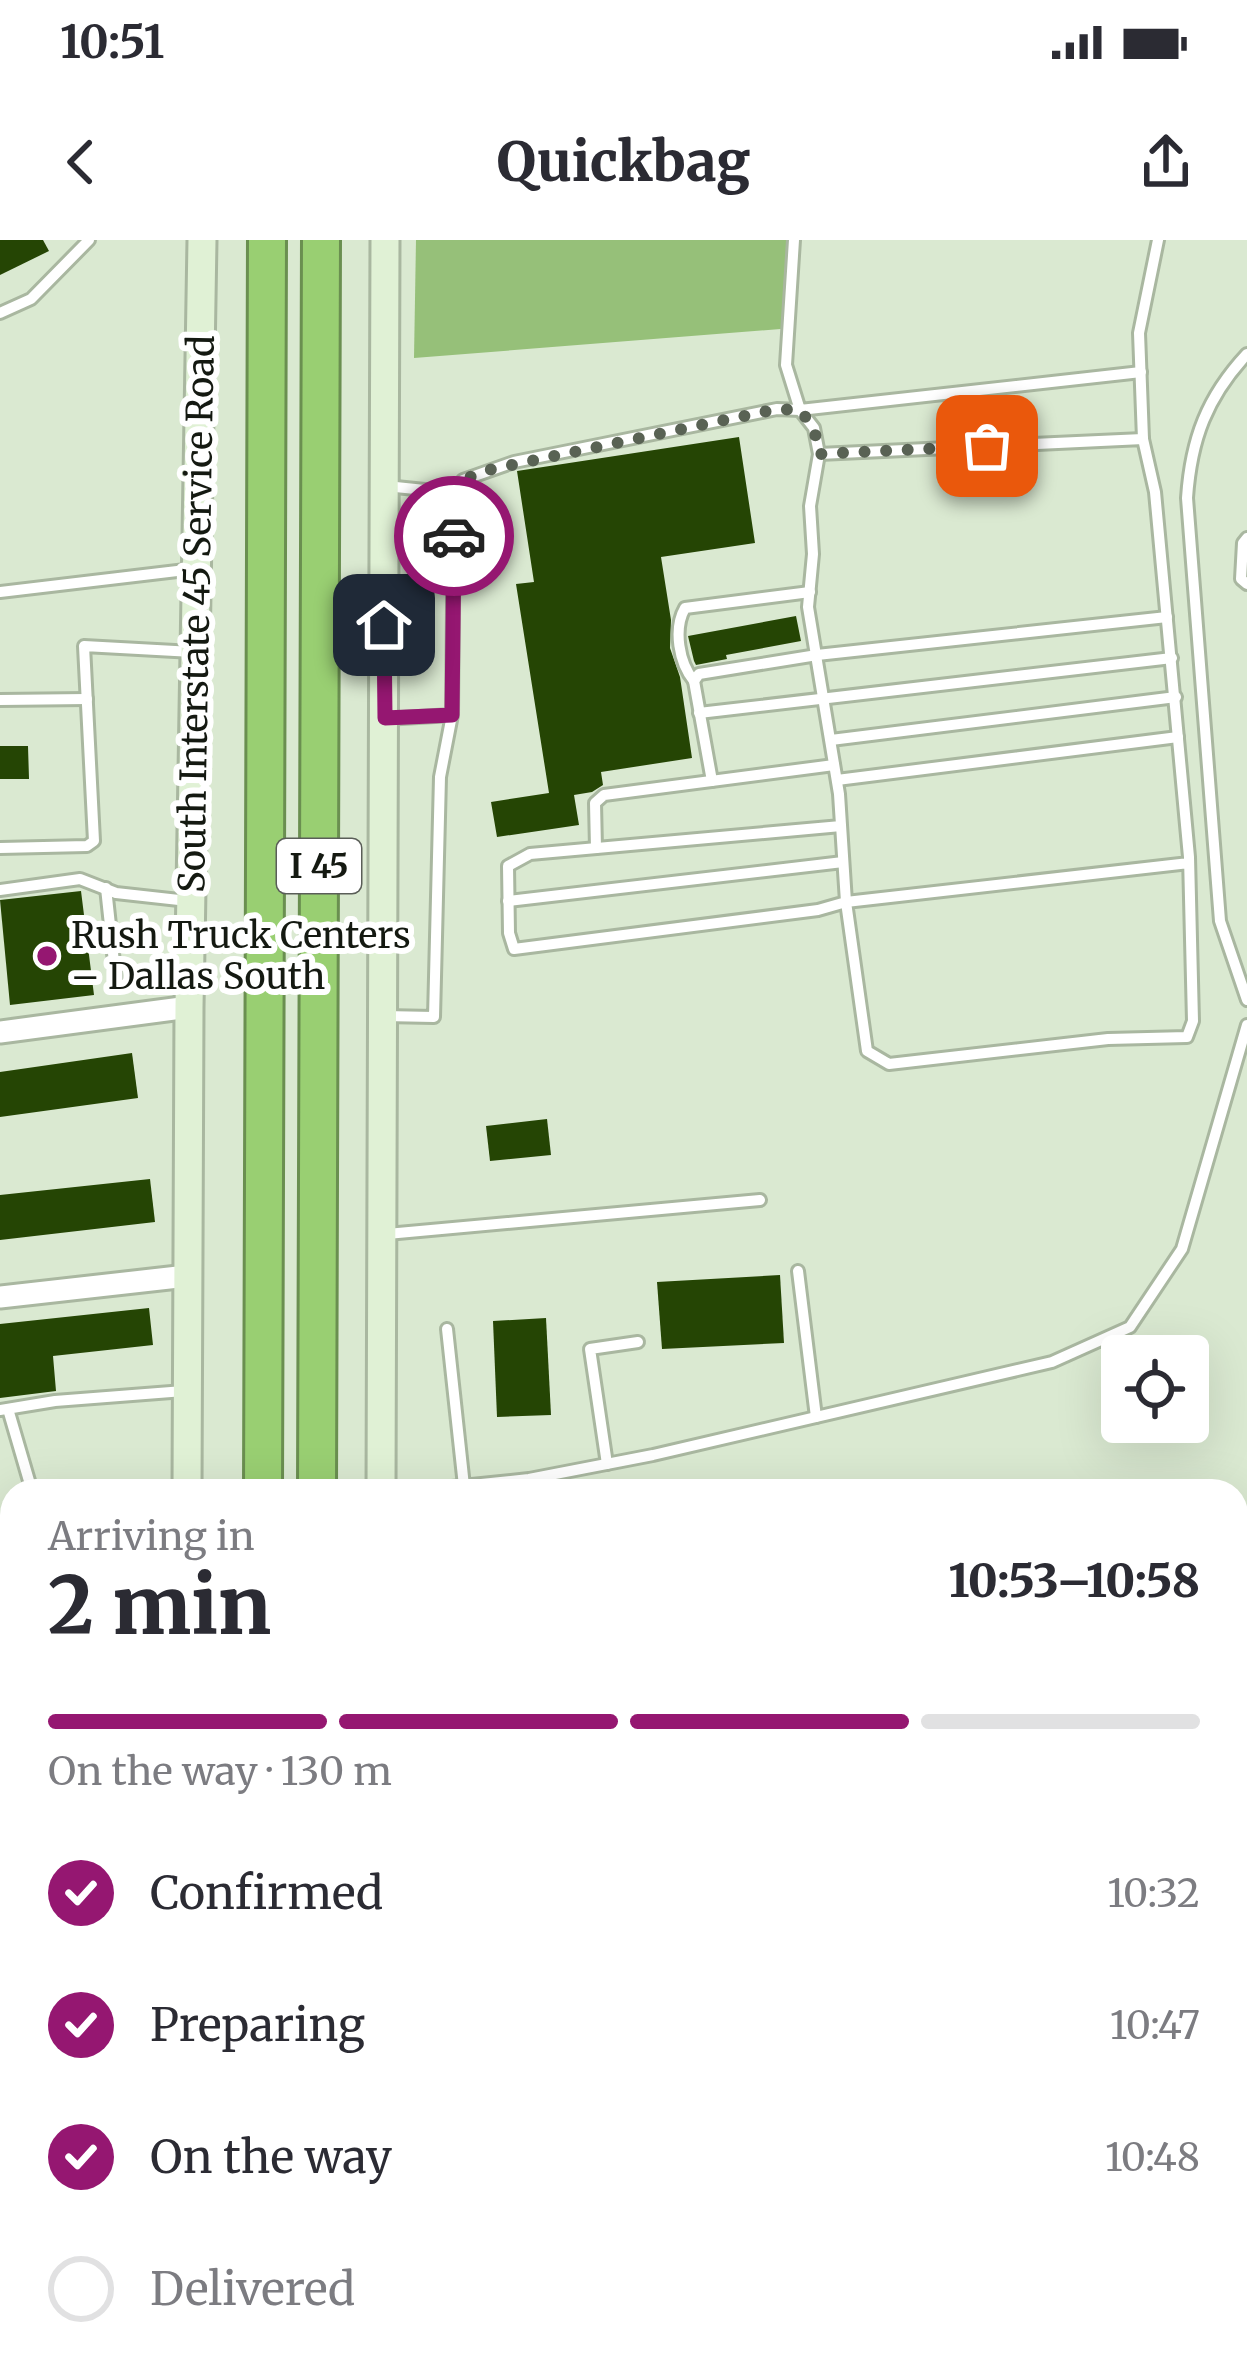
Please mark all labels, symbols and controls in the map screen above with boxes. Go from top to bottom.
text: 10:51 [60,14,164,70]
text: Quickbag [497,128,750,196]
icon: back [48,129,114,195]
icon: share [1133,129,1199,195]
street label: South Interstate 45 Service Road [169,335,224,893]
pin [936,395,1038,497]
icon: bag [954,413,1020,479]
courier [394,476,514,596]
icon: car [421,503,487,569]
pin [333,574,435,676]
icon: home [351,592,417,658]
road number: I 45 [277,839,361,893]
place label: Rush Truck Centers – Dallas South [71,913,411,999]
marker: Rush Truck Centers – Dallas South [34,943,60,969]
map controls [1101,1335,1209,1443]
button: locate [1101,1335,1209,1443]
text: Arriving in [48,1512,255,1561]
text: 10:53–10:58 [948,1553,1200,1609]
text: 2 min [48,1557,271,1655]
text: On the way · 130 m [48,1747,392,1796]
icon: check [48,1860,114,1926]
text: Confirmed [150,1865,383,1921]
text: 10:32 [1107,1869,1200,1918]
icon: check [48,1992,114,2058]
text: Preparing [150,1997,365,2053]
text: 10:47 [1110,2001,1200,2050]
icon: check [48,2124,114,2190]
text: On the way [150,2129,392,2185]
text: 10:48 [1105,2133,1200,2182]
text: Delivered [150,2261,355,2317]

